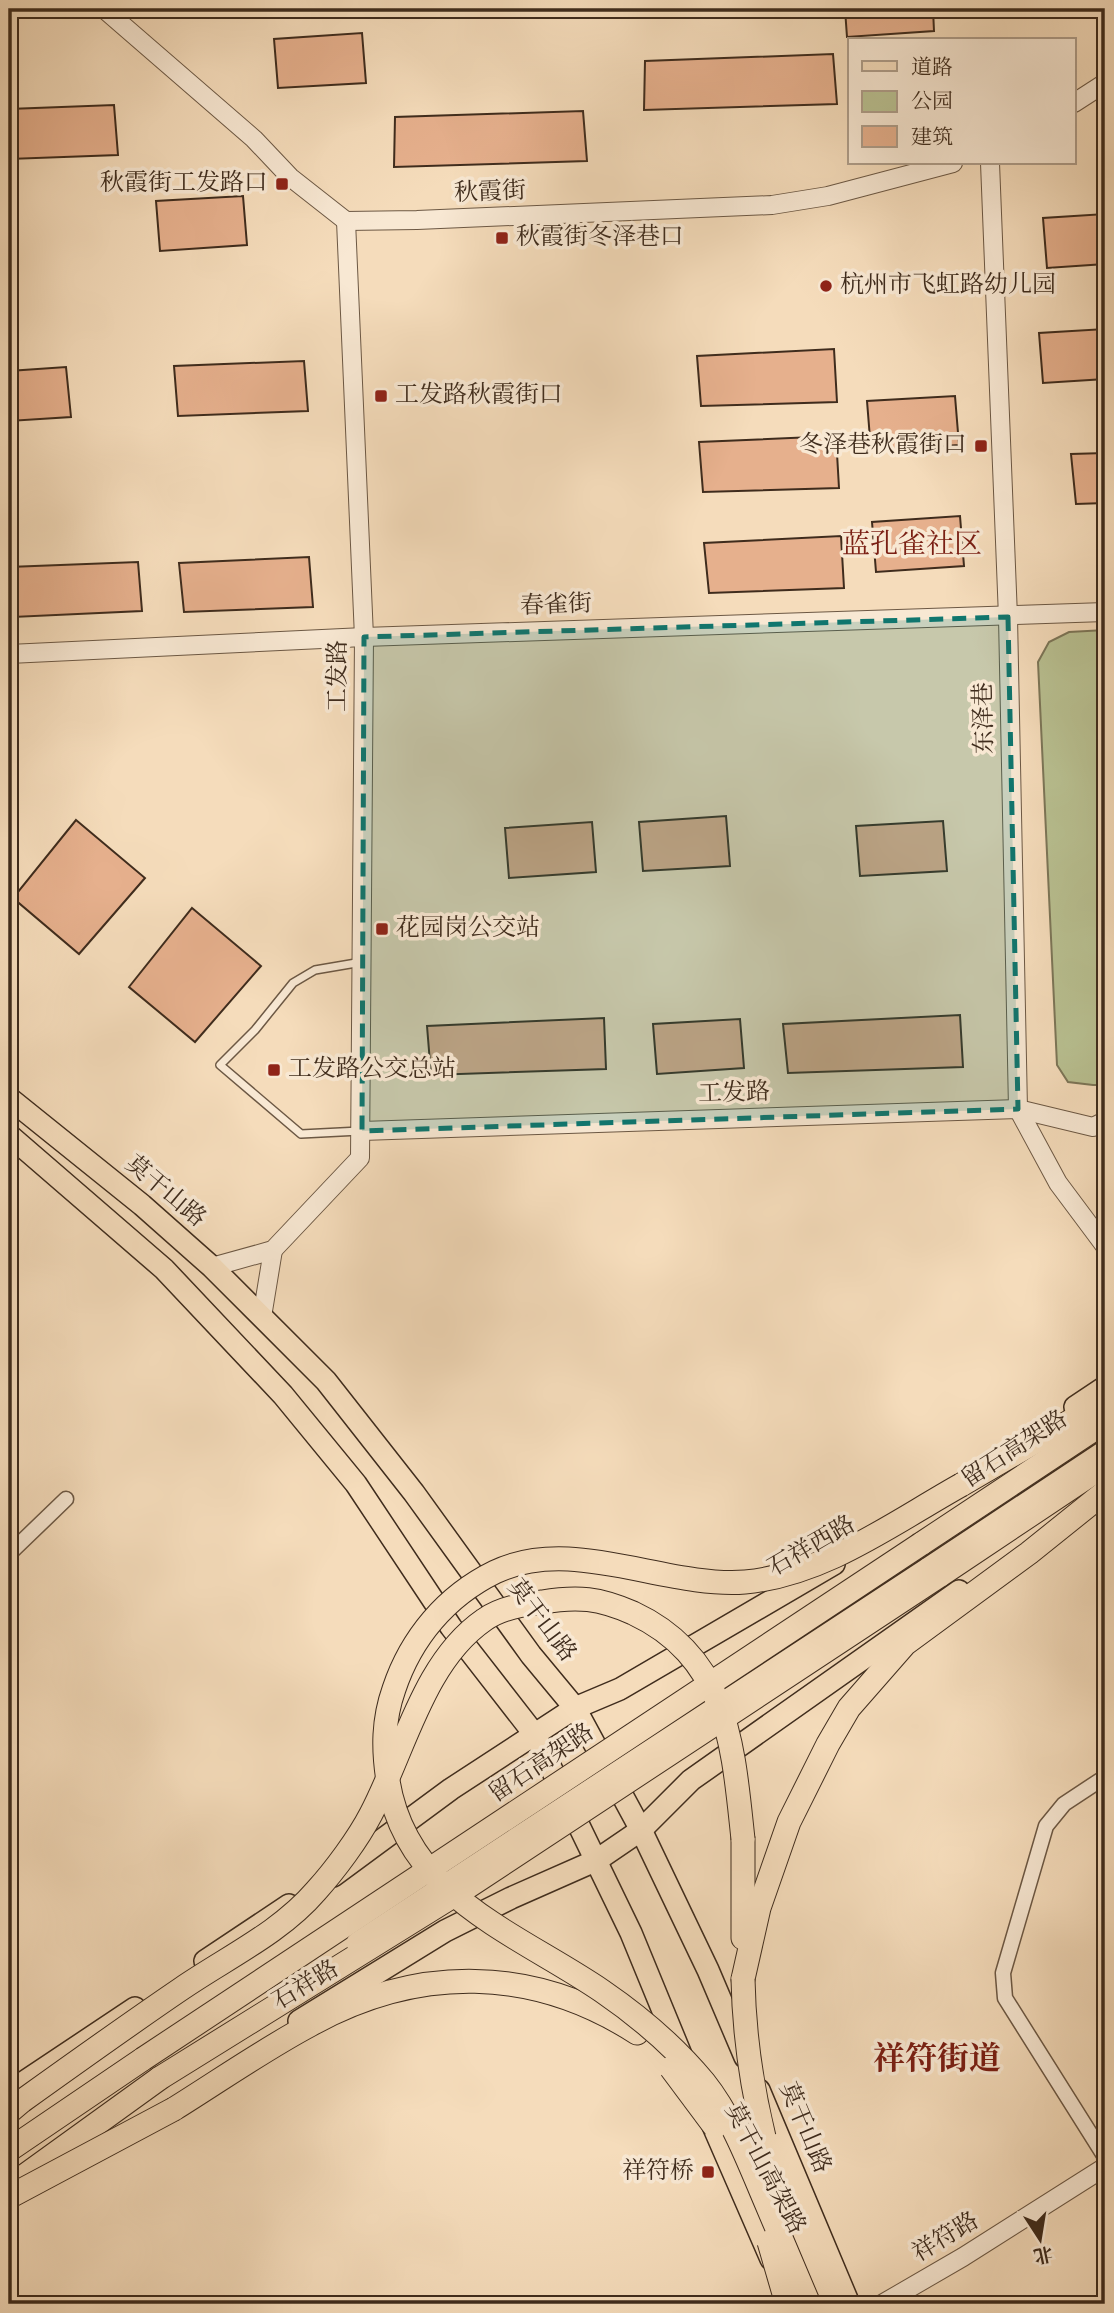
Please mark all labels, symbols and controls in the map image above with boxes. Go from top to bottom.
legend [848,38,1076,164]
text: 道路 [911,54,953,83]
text: 公园 [911,88,953,117]
text: 建筑 [911,124,953,153]
place label: 秋霞街工发路口 [100,167,268,201]
street label: 秋霞街 [453,175,527,211]
marker: 秋霞街工发路口 [274,176,290,192]
place label: 秋霞街冬泽巷口 [516,221,684,255]
marker: 秋霞街冬泽巷口 [494,230,510,246]
place label: 杭州市飞虹路幼儿园 [840,269,1056,303]
marker: 杭州市飞虹路幼儿园 [818,278,834,294]
place label: 工发路秋霞街口 [395,379,563,413]
marker: 工发路秋霞街口 [373,388,389,404]
place label: 冬泽巷秋霞街口 [799,429,967,463]
marker: 冬泽巷秋霞街口 [973,438,989,454]
district label: 蓝孔雀社区 [842,526,982,565]
street label: 春雀街 [519,588,593,624]
street label: 工发路 [322,640,356,712]
street label: 东泽巷 [967,682,1003,754]
place label: 花园岗公交站 [396,912,540,946]
marker: 花园岗公交站 [374,921,390,937]
place label: 工发路公交总站 [288,1053,456,1087]
marker: 工发路公交总站 [266,1062,282,1078]
street label: 工发路 [697,1076,771,1112]
street label: 莫干山路 [117,1148,213,1236]
street label: 留石高架路 [955,1403,1075,1497]
street label: 石祥西路 [762,1508,862,1586]
street label: 莫干山路 [499,1572,583,1670]
street label: 留石高架路 [483,1716,601,1812]
street label: 石祥路 [266,1953,346,2019]
district label: 祥符街道 [873,2039,1001,2083]
street label: 莫干山路 [770,2077,838,2179]
street label: 莫干山高架路 [715,2097,813,2241]
place label: 祥符桥 [622,2155,694,2189]
marker: 祥符桥 [700,2164,716,2180]
north arrow [1006,2204,1076,2274]
street label: 祥符路 [906,2205,986,2271]
text: 北 [1031,2239,1055,2268]

